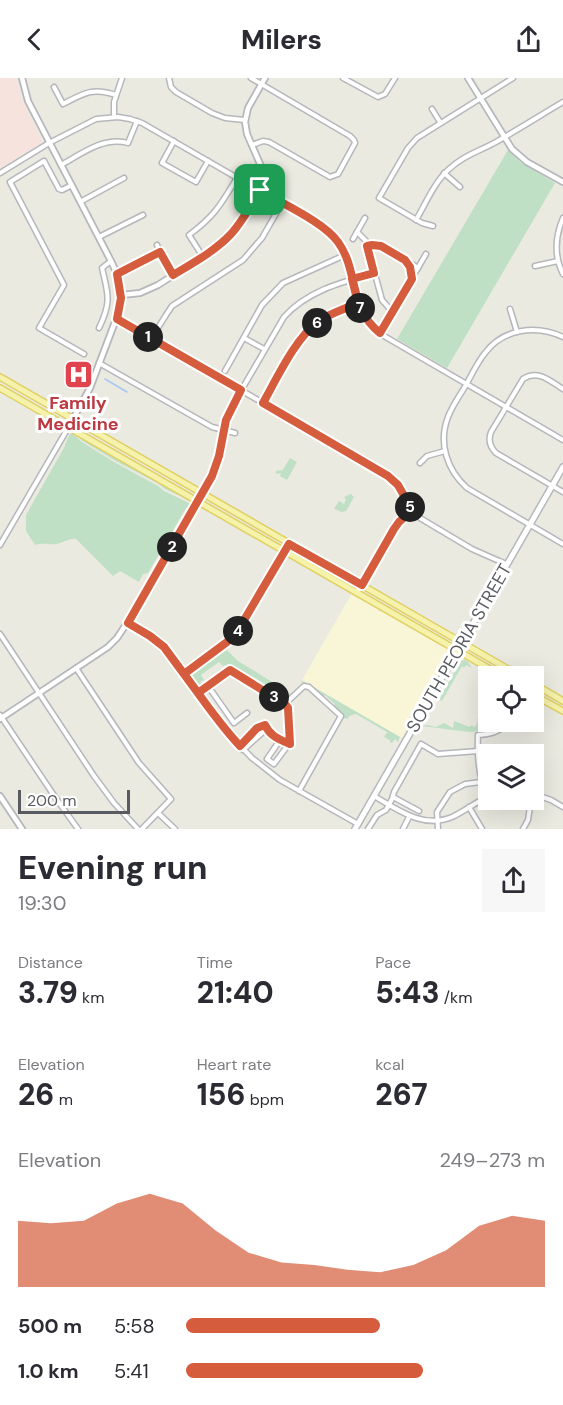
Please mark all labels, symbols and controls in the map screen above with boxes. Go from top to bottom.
text: Milers [241,22,322,57]
icon: back [18,23,51,56]
icon: share [512,23,545,56]
pin [234,164,285,215]
icon: arrive [243,173,276,206]
pin: 7 [345,293,375,323]
text: 7 [356,297,364,318]
pin: 6 [302,308,332,338]
text: 6 [312,312,322,333]
pin: 1 [133,322,163,352]
text: 1 [145,326,151,347]
hospital icon: Family Medicine [62,358,94,390]
place label: Family Medicine [37,391,119,436]
pin: 5 [395,492,425,522]
text: 5 [405,496,415,517]
pin: 2 [157,532,187,562]
text: 2 [167,536,177,557]
street label: SOUTH PEORIA STREET [401,559,517,737]
pin: 4 [223,616,253,646]
text: 4 [233,620,243,641]
map controls [478,666,544,810]
button: locate [478,666,544,732]
pin: 3 [259,682,289,712]
text: 3 [269,686,279,707]
button: layers [478,744,544,810]
scale bar [18,787,130,814]
text: 200 m [27,790,76,811]
text: Evening run [18,846,207,889]
button: share [482,849,545,912]
text: 19:30 [18,890,66,916]
text: Distance [18,952,83,973]
text: Time [197,952,233,973]
text: Pace [375,952,411,973]
text: 3.79 [18,973,78,1012]
text: 21:40 [197,973,274,1012]
text: 5:43 [375,973,440,1012]
text: km [78,987,104,1008]
text: /km [440,987,472,1008]
text: Elevation [18,1054,85,1075]
text: Heart rate [197,1054,271,1075]
text: kcal [375,1054,404,1075]
text: 26 [18,1075,54,1114]
text: 156 [197,1075,245,1114]
text: 267 [375,1075,428,1114]
text: m [54,1089,73,1110]
text: bpm [245,1089,284,1110]
text: Elevation [18,1147,101,1173]
text: 249–273 m [439,1147,545,1173]
text: 500 m [18,1313,82,1339]
text: 5:58 [114,1313,155,1339]
text: 1.0 km [18,1358,79,1384]
text: 5:41 [114,1358,149,1384]

